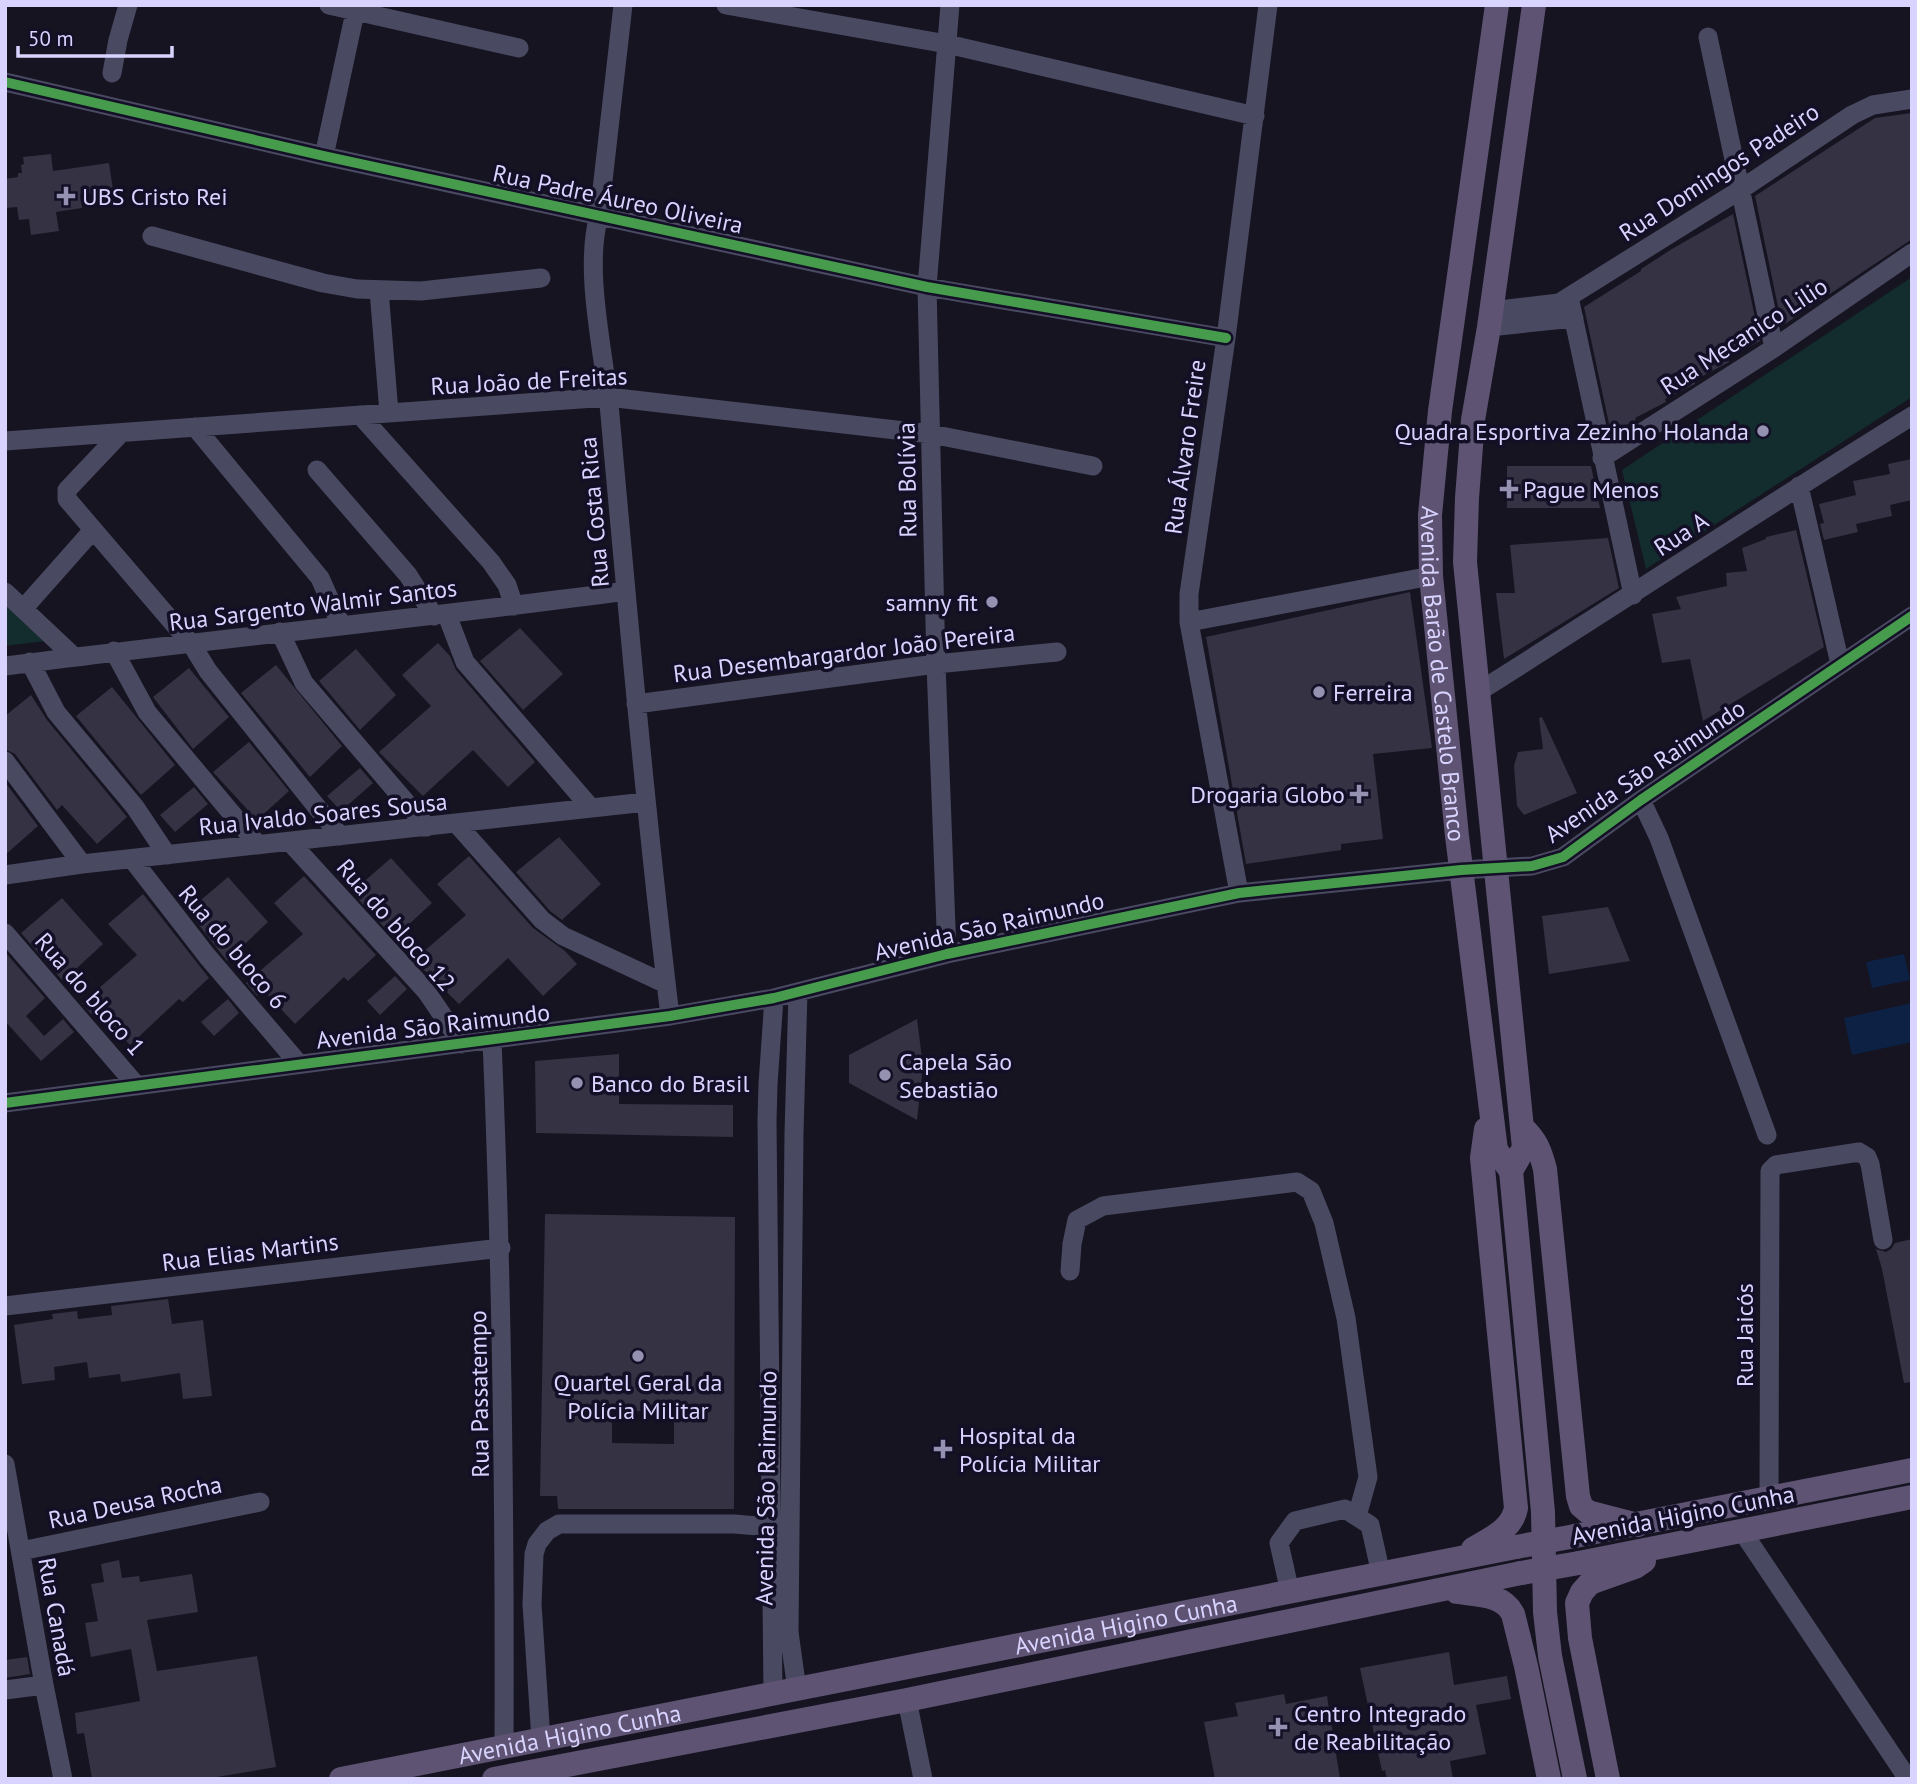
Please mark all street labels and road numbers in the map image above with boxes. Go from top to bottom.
street label: Rua Domingos Padeiro [1613,96,1825,248]
street label: Rua Padre Áureo Oliveira [490,157,746,241]
street label: Rua Mecanico Lilio [1655,270,1833,402]
street label: Rua Álvaro Freire [1157,358,1213,536]
street label: Rua João de Freitas [430,360,628,402]
street label: Rua Bolívia [890,422,924,538]
street label: Rua Costa Rica [572,435,616,589]
street label: Avenida Barão de Castelo Branco [1414,505,1473,843]
street label: Rua A [1648,505,1714,563]
street label: Rua Sargento Walmir Santos [167,572,459,638]
street label: Rua Desembargardor João Pereira [671,617,1017,689]
street label: Avenida São Raimundo [1539,692,1751,850]
street label: Rua Ivaldo Soares Sousa [197,786,449,842]
street label: Rua do bloco 12 [330,852,462,998]
street label: Rua do bloco 6 [172,878,294,1016]
street label: Avenida São Raimundo [871,884,1107,968]
street label: Rua do bloco 1 [28,926,152,1062]
street label: Avenida São Raimundo [314,996,552,1056]
street label: Rua Elias Martins [160,1226,340,1278]
street label: Rua Jaicós [1729,1283,1760,1387]
street label: Rua Passatempo [462,1310,496,1478]
street label: Avenida São Raimundo [748,1370,784,1606]
street label: Rua Deusa Rocha [46,1469,224,1535]
street label: Avenida Higino Cunha [1569,1478,1797,1552]
street label: Rua Canadá [31,1555,83,1679]
street label: Avenida Higino Cunha [1012,1587,1240,1661]
street label: Avenida Higino Cunha [456,1697,684,1771]

